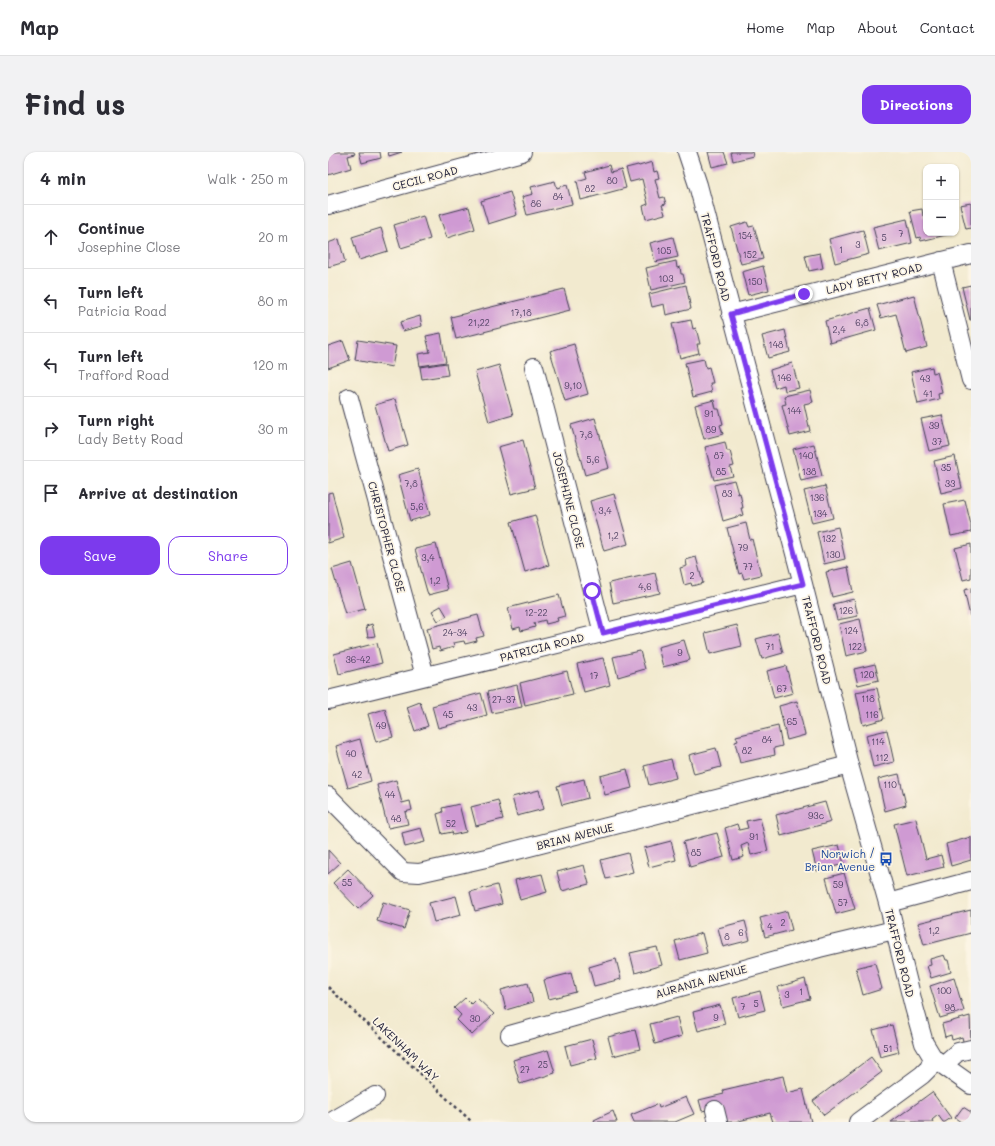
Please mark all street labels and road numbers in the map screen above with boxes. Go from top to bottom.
street label: CECIL ROAD [391,162,459,194]
street label: TRAFFORD ROAD [698,211,734,303]
street label: LADY BETTY ROAD [824,259,924,297]
street label: JOSEPHINE CLOSE [550,450,588,550]
street label: CHRISTOPHER CLOSE [365,480,409,594]
street label: TRAFFORD ROAD [799,594,835,686]
street label: PATRICIA ROAD [498,629,586,665]
street label: BRIAN AVENUE [535,819,615,853]
street label: TRAFFORD ROAD [882,907,918,999]
street label: AURANIA AVENUE [653,961,749,1001]
street label: LAKENHAM WAY [370,1013,442,1085]

